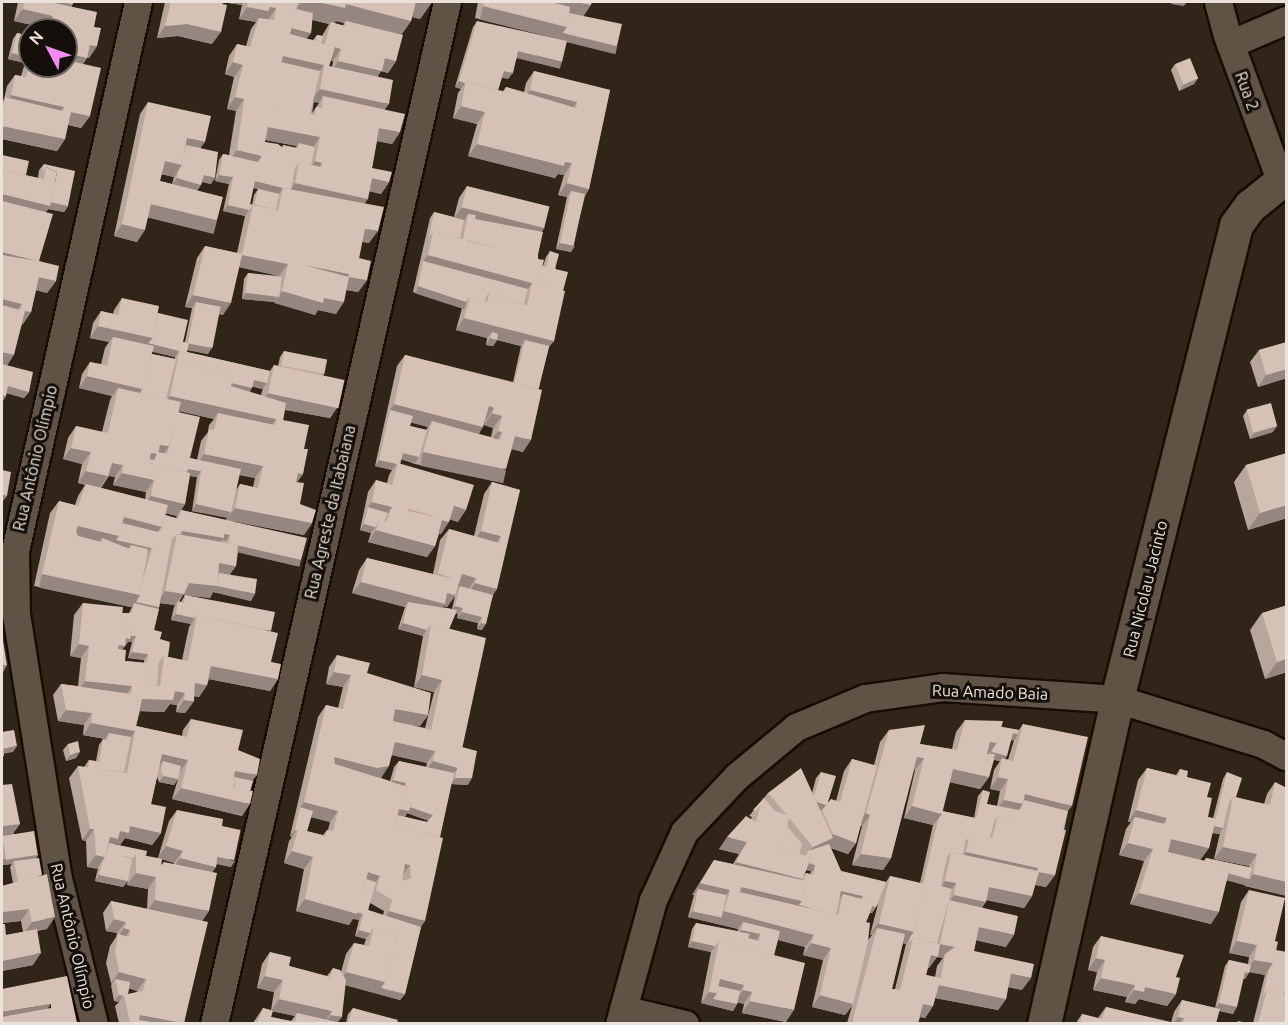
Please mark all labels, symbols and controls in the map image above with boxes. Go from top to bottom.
north arrow [18,18,78,78]
text: N [25,27,47,48]
street label: Rua 2 [1231,69,1263,113]
street label: Rua Antônio Olímpio [9,383,61,533]
street label: Rua Agreste da Itabaiana [301,423,359,601]
street label: Rua Nicolau Jacinto [1119,519,1171,659]
street label: Rua Amado Baia [932,680,1048,704]
street label: Rua Antônio Olímpio [47,861,99,1011]

